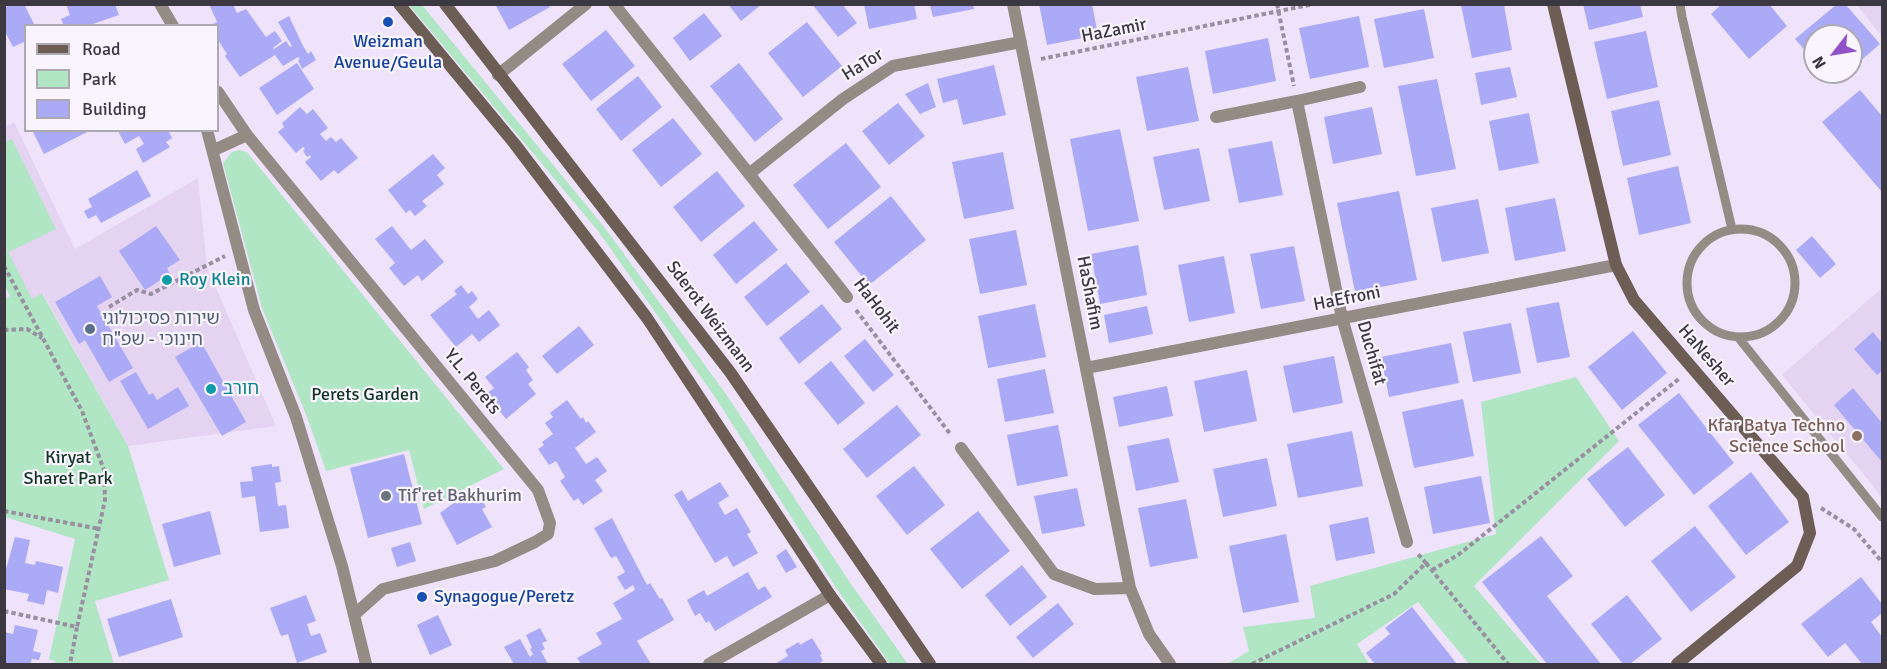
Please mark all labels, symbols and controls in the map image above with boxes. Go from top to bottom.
street label: HaZamir [1080,14,1148,48]
marker: Weizman Avenue/Geula [381,15,395,29]
legend [24,24,219,132]
north arrow [1803,24,1863,84]
place label: Weizman Avenue/Geula [334,31,442,74]
text: Road [82,38,121,60]
street label: HaTor [838,44,888,86]
text: N [1808,52,1831,72]
text: Park [82,68,117,90]
text: Building [82,98,146,120]
street label: HaShafim [1071,254,1107,332]
street label: Sderot Weizmann [661,257,759,377]
place label: Roy Klein [179,269,251,291]
marker: Roy Klein [160,273,174,287]
street label: HaHohit [848,274,904,338]
street label: HaEfroni [1312,282,1382,316]
place label: שירות פסיכולוגי חינוכי - שפ"ח [102,308,220,350]
street label: Duchifat [1352,318,1390,388]
street label: HaNesher [1673,320,1739,392]
marker: שירות פסיכולוגי חינוכי - שפ"ח [83,322,97,336]
street label: Y.L. Perets [439,345,505,419]
place label: חורב [223,378,259,400]
marker: חורב [204,382,218,396]
park label: Perets Garden [311,384,419,406]
place label: Kfar Batya Techno Science School [1707,415,1845,458]
marker: Kfar Batya Techno Science School [1850,429,1864,443]
park label: Kiryat Sharet Park [23,447,113,490]
place label: Tif'ret Bakhurim [398,485,522,507]
marker: Tif'ret Bakhurim [379,489,393,503]
place label: Synagogue/Peretz [434,586,574,608]
marker: Synagogue/Peretz [415,590,429,604]

